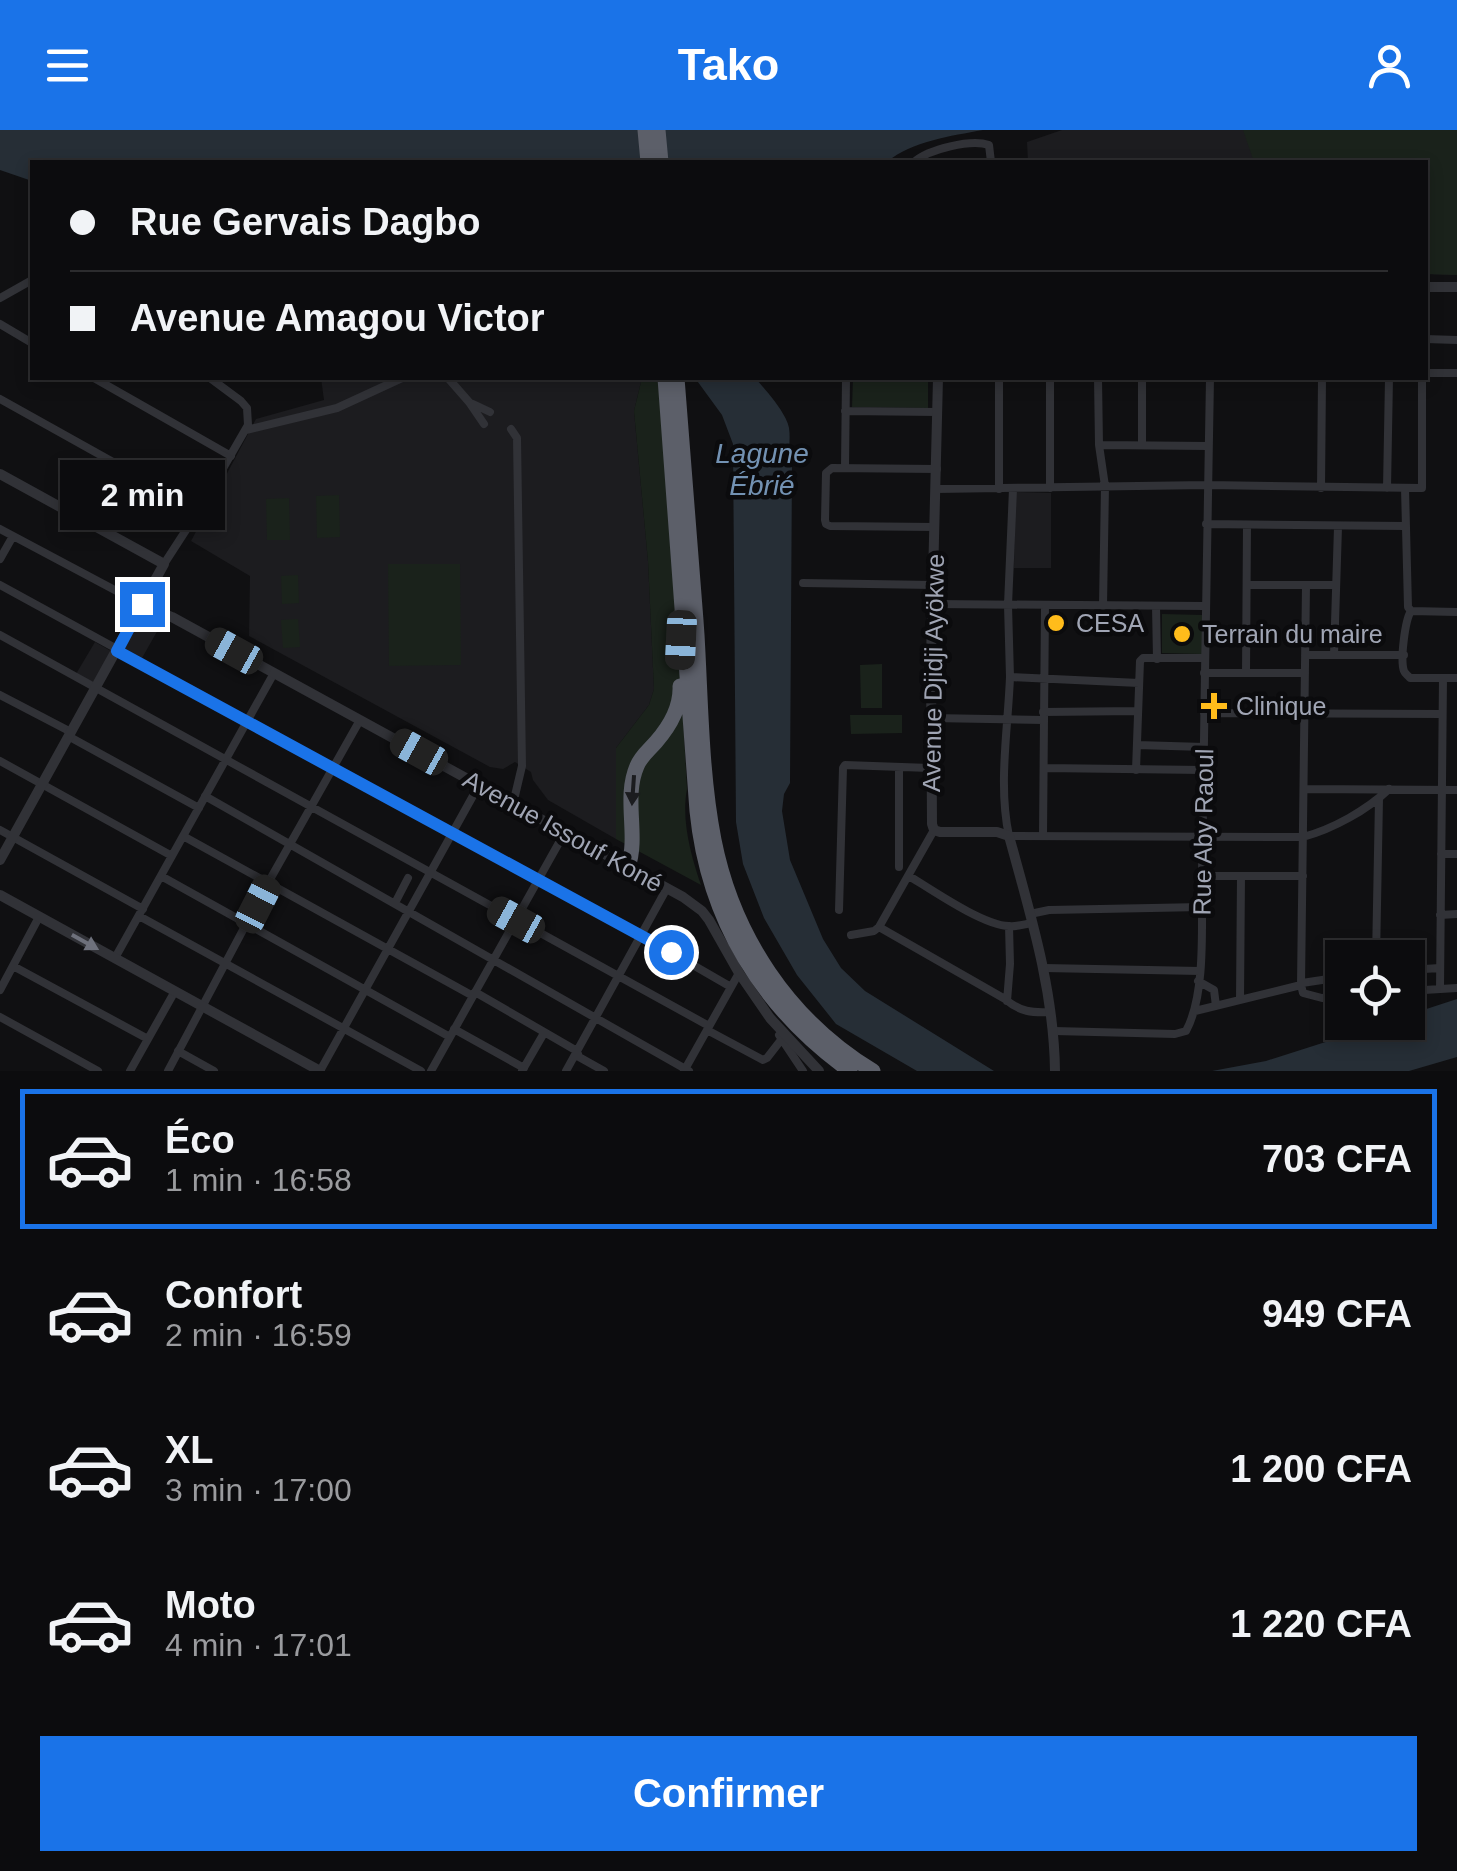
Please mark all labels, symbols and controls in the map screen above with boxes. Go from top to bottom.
icon: menu [40,38,95,93]
icon: person [1362,38,1417,93]
text: Tako [678,39,779,90]
text: Rue Gervais Dagbo [130,201,481,243]
text: Avenue Amagou Victor [130,297,545,339]
water label: Lagune Ébrié [715,438,809,501]
callout: 2 min [59,459,224,529]
text: 2 min [101,477,184,513]
street label: Avenue Djidji Ayökwe [917,554,949,792]
route end [120,582,165,627]
car [664,609,698,671]
place label: CESA [1076,609,1144,637]
marker: CESA [1045,612,1067,634]
place label: Terrain du maire [1202,620,1383,648]
car [200,623,268,679]
marker: Terrain du maire [1171,623,1193,645]
place label: Clinique [1236,692,1326,720]
marker: Clinique [1201,693,1227,719]
car [385,724,453,780]
street label: Rue Aby Raoul [1188,748,1218,916]
street label: Avenue Issouf Koné [459,765,667,897]
one-way arrow [624,775,640,806]
car [231,870,285,938]
car [482,892,550,948]
route start [649,930,694,975]
one-way arrow [71,933,100,950]
map controls [1325,940,1425,1040]
button: locate [1325,940,1425,1040]
icon: car [45,1114,135,1204]
text: Éco [165,1119,235,1161]
text: 703 CFA [1262,1138,1412,1180]
text: 1 min · 16:58 [165,1162,352,1198]
icon: car [45,1269,135,1359]
text: Confort [165,1274,302,1316]
text: 949 CFA [1262,1293,1412,1335]
text: 2 min · 16:59 [165,1317,352,1353]
icon: car [45,1424,135,1514]
text: XL [165,1429,214,1471]
text: 1 200 CFA [1230,1448,1412,1490]
text: 3 min · 17:00 [165,1472,352,1508]
icon: car [45,1579,135,1669]
text: Moto [165,1584,256,1626]
text: 1 220 CFA [1230,1603,1412,1645]
text: 4 min · 17:01 [165,1627,352,1663]
button: Confirmer [40,1736,1417,1851]

